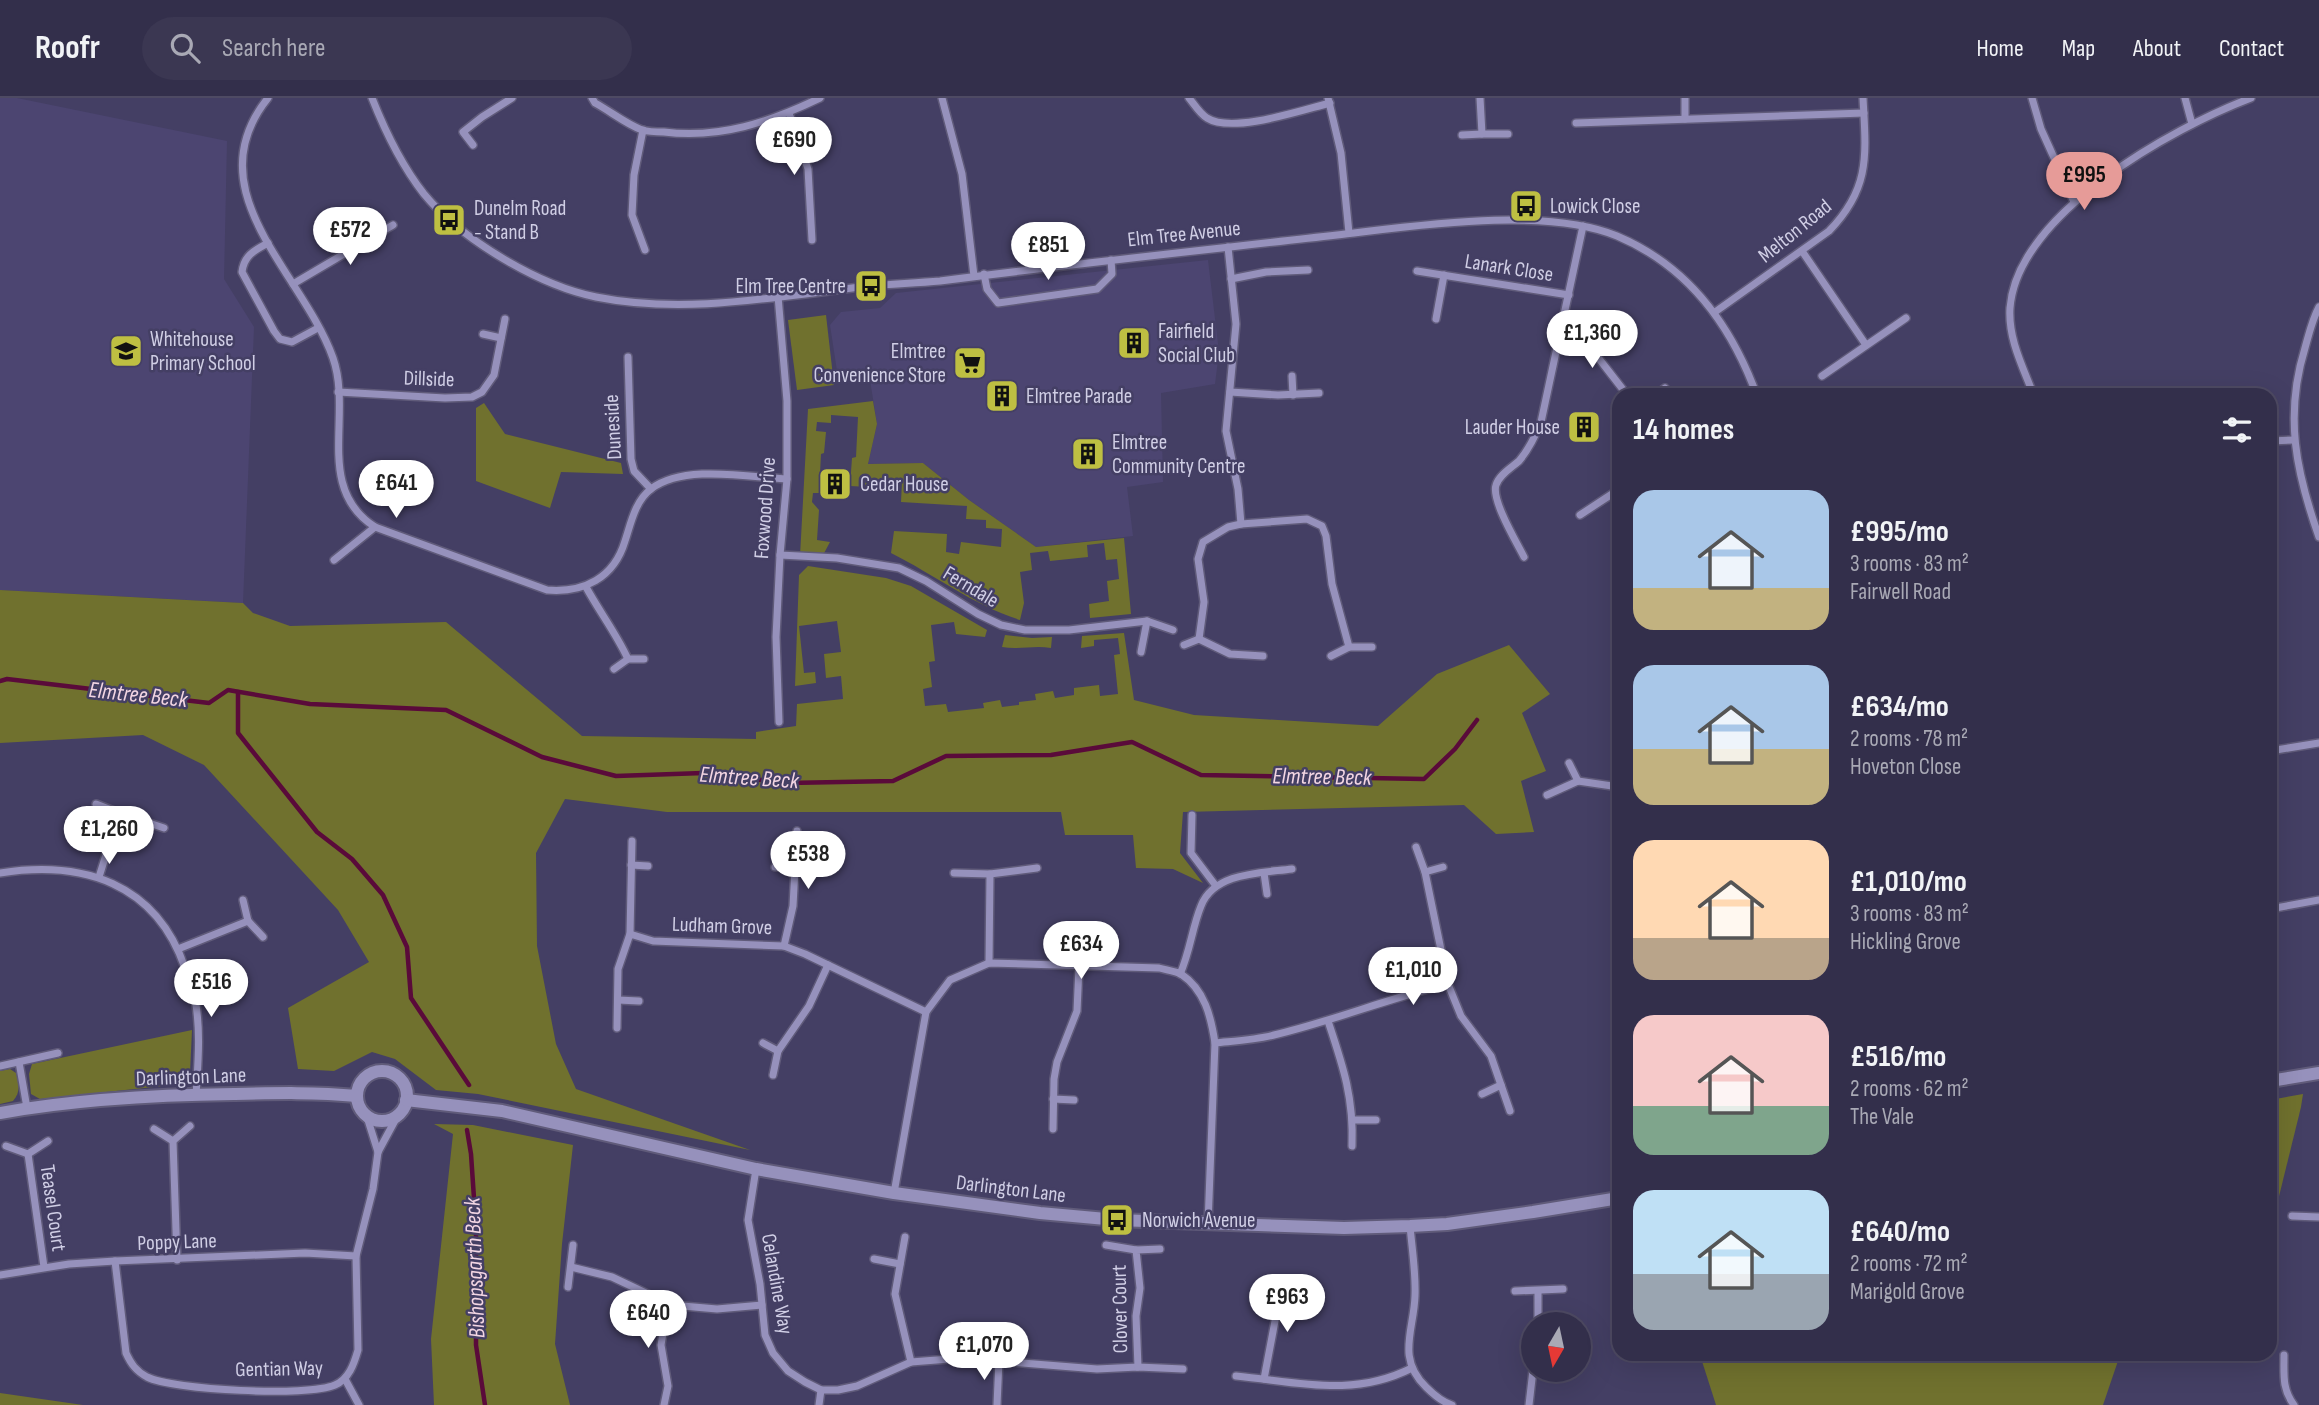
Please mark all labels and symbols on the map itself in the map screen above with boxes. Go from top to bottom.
pin: £690 [753,118,835,177]
pin: £995 [2043,152,2125,212]
bus stop icon: Lowick Close [1507,187,1545,225]
place label: Lowick Close [1550,194,1640,219]
street label: Melton Road [1753,194,1837,268]
place label: Dunelm Road - Stand B [474,196,566,245]
bus stop icon: Dunelm Road - Stand B [430,201,468,239]
pin: £572 [309,208,391,267]
street label: Elm Tree Avenue [1126,216,1242,252]
pin: £851 [1007,222,1089,282]
street label: Lanark Close [1463,249,1555,287]
bus stop icon: Elm Tree Centre [852,267,890,305]
place label: Elm Tree Centre [736,274,846,299]
pin: £1,360 [1535,310,1649,370]
place label: Fairfield Social Club [1158,319,1235,368]
building icon: Fairfield Social Club [1115,324,1153,362]
place label: Whitehouse Primary School [150,327,256,376]
school or university icon: Whitehouse Primary School [107,332,145,370]
place label: Elmtree Convenience Store [813,339,946,388]
supermarket icon: Elmtree Convenience Store [951,344,989,382]
street label: Dillside [403,366,455,392]
building icon: Elmtree Parade [983,377,1021,415]
place label: Elmtree Parade [1026,384,1132,409]
street label: Duneside [599,394,627,460]
building icon: Lauder House [1565,408,1603,446]
place label: Lauder House [1465,415,1560,440]
place label: Elmtree Community Centre [1112,430,1245,479]
building icon: Elmtree Community Centre [1069,435,1107,473]
street label: Foxwood Drive [749,456,781,560]
pin: £641 [355,460,437,520]
building icon: Cedar House [816,465,854,503]
place label: Cedar House [860,472,949,497]
street label: Ferndale [939,561,1003,613]
water label: Elmtree Beck [87,676,190,714]
water label: Elmtree Beck [699,761,801,796]
water label: Elmtree Beck [1272,762,1373,792]
pin: £1,260 [52,806,166,866]
pin: £538 [767,832,849,891]
street label: Ludham Grove [671,912,773,940]
pin: £634 [1040,922,1122,981]
pin: £1,010 [1356,948,1470,1007]
pin: £516 [170,960,252,1019]
street label: Darlington Lane [135,1063,247,1091]
street label: Teasel Court [35,1163,71,1253]
street label: Darlington Lane [955,1170,1067,1208]
water label: Bishopsgarth Beck [459,1196,491,1339]
bus stop icon: Norwich Avenue [1098,1201,1136,1239]
place label: Norwich Avenue [1142,1208,1256,1233]
street label: Poppy Lane [137,1228,217,1256]
street label: Celandine Way [756,1232,798,1336]
street label: Clover Court [1107,1264,1133,1354]
pin: £963 [1246,1274,1328,1334]
pin: £640 [607,1290,689,1350]
north arrow [1521,1312,1591,1382]
pin: £1,070 [927,1322,1041,1382]
street label: Gentian Way [235,1356,323,1382]

